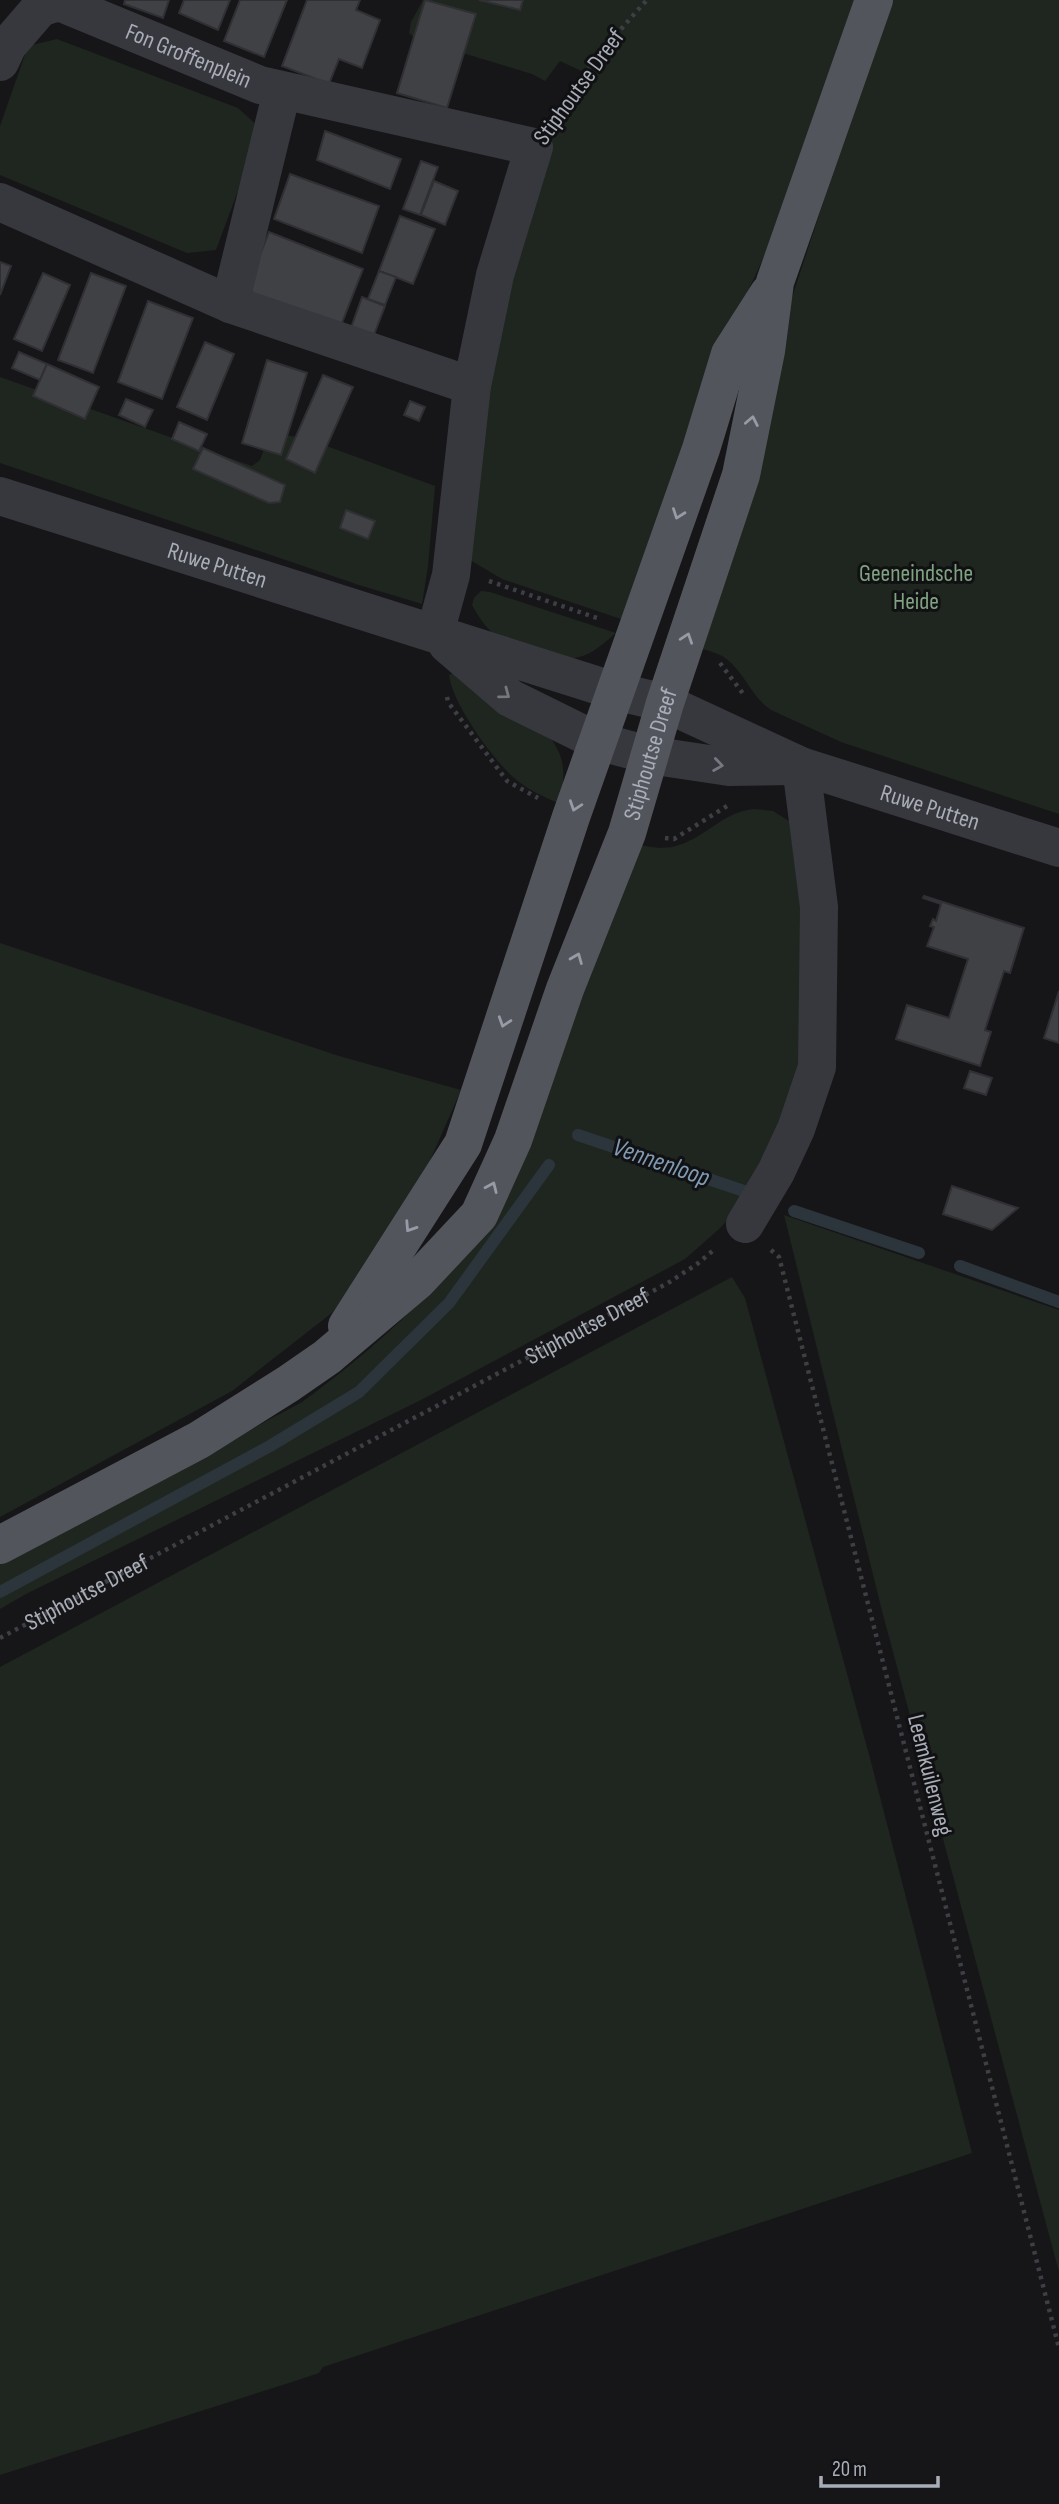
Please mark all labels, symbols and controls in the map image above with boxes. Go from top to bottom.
street label: Fon Groffenplein [122,17,256,94]
street label: Stiphoutse Dreef [527,23,631,151]
one-way arrow [744,415,759,427]
one-way arrow [672,507,686,519]
street label: Ruwe Putten [164,536,271,594]
park label: Geeneindsche Heide [859,559,973,616]
one-way arrow [679,633,693,645]
street label: Stiphoutse Dreef [617,683,684,824]
one-way arrow [498,685,510,698]
one-way arrow [712,758,724,773]
street label: Ruwe Putten [877,778,983,836]
one-way arrow [569,799,583,811]
one-way arrow [569,953,583,965]
one-way arrow [498,1015,512,1027]
water label: Vennenloop [609,1132,714,1194]
one-way arrow [484,1182,498,1194]
one-way arrow [406,1219,418,1232]
street label: Stiphoutse Dreef [520,1281,655,1371]
street label: Stiphoutse Dreef [20,1547,154,1637]
street label: Leemkuilenweg [901,1711,959,1839]
scale bar [821,2444,938,2488]
text: 20 m [832,2457,867,2482]

